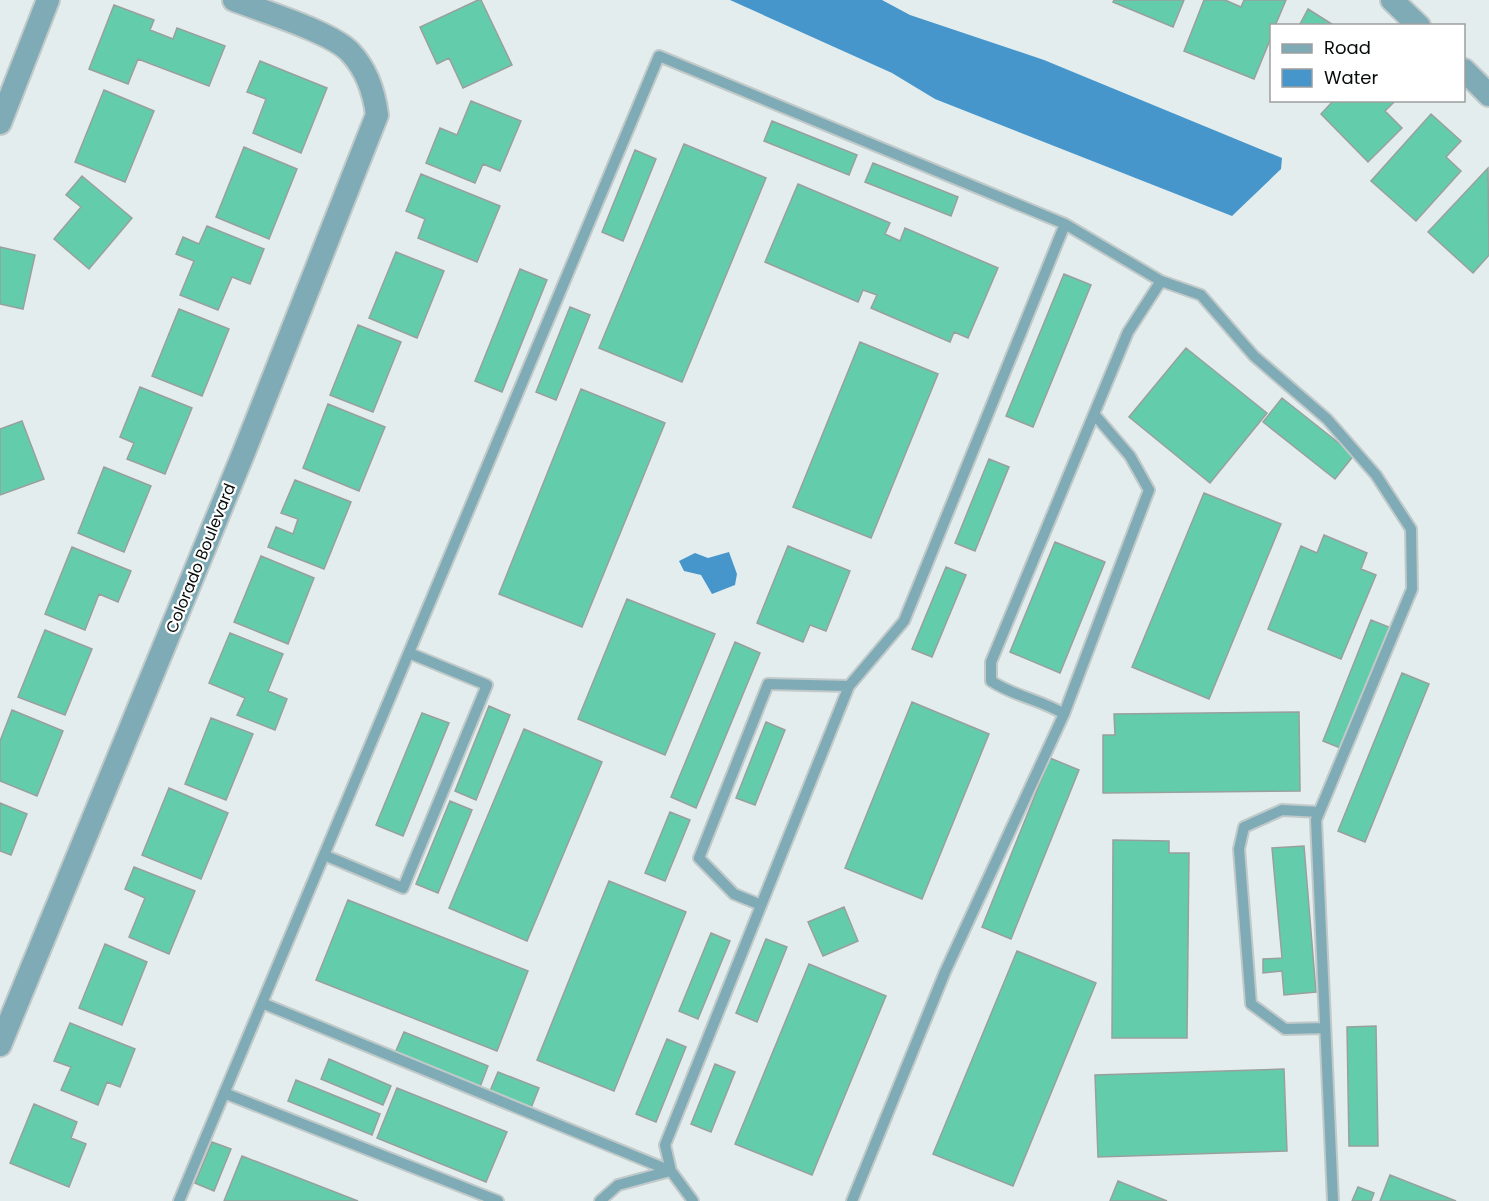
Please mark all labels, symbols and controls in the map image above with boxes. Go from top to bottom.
legend [1270,24,1465,102]
text: Road [1324,35,1371,60]
text: Water [1324,65,1378,90]
street label: Colorado Boulevard [160,480,241,636]

